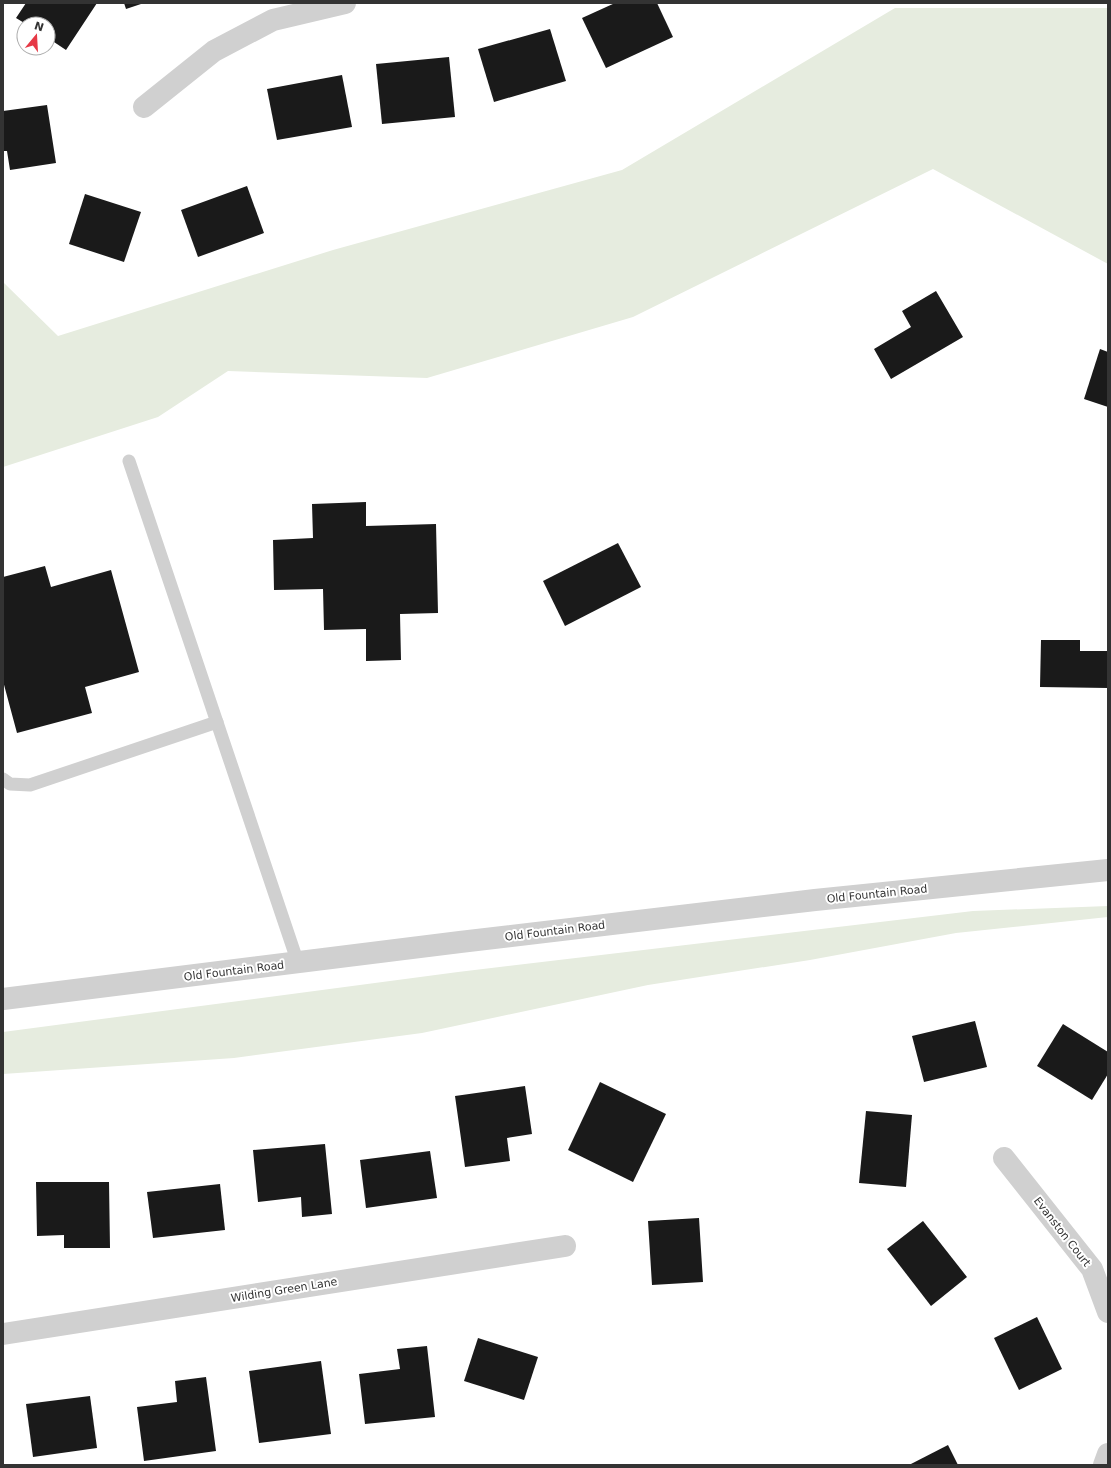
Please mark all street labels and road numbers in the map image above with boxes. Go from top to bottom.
street label: Old Fountain Road [826,882,928,906]
street label: Old Fountain Road [504,918,606,944]
street label: Old Fountain Road [183,958,285,984]
street label: Evanston Court [1031,1195,1094,1270]
street label: Wilding Green Lane [230,1275,338,1305]

